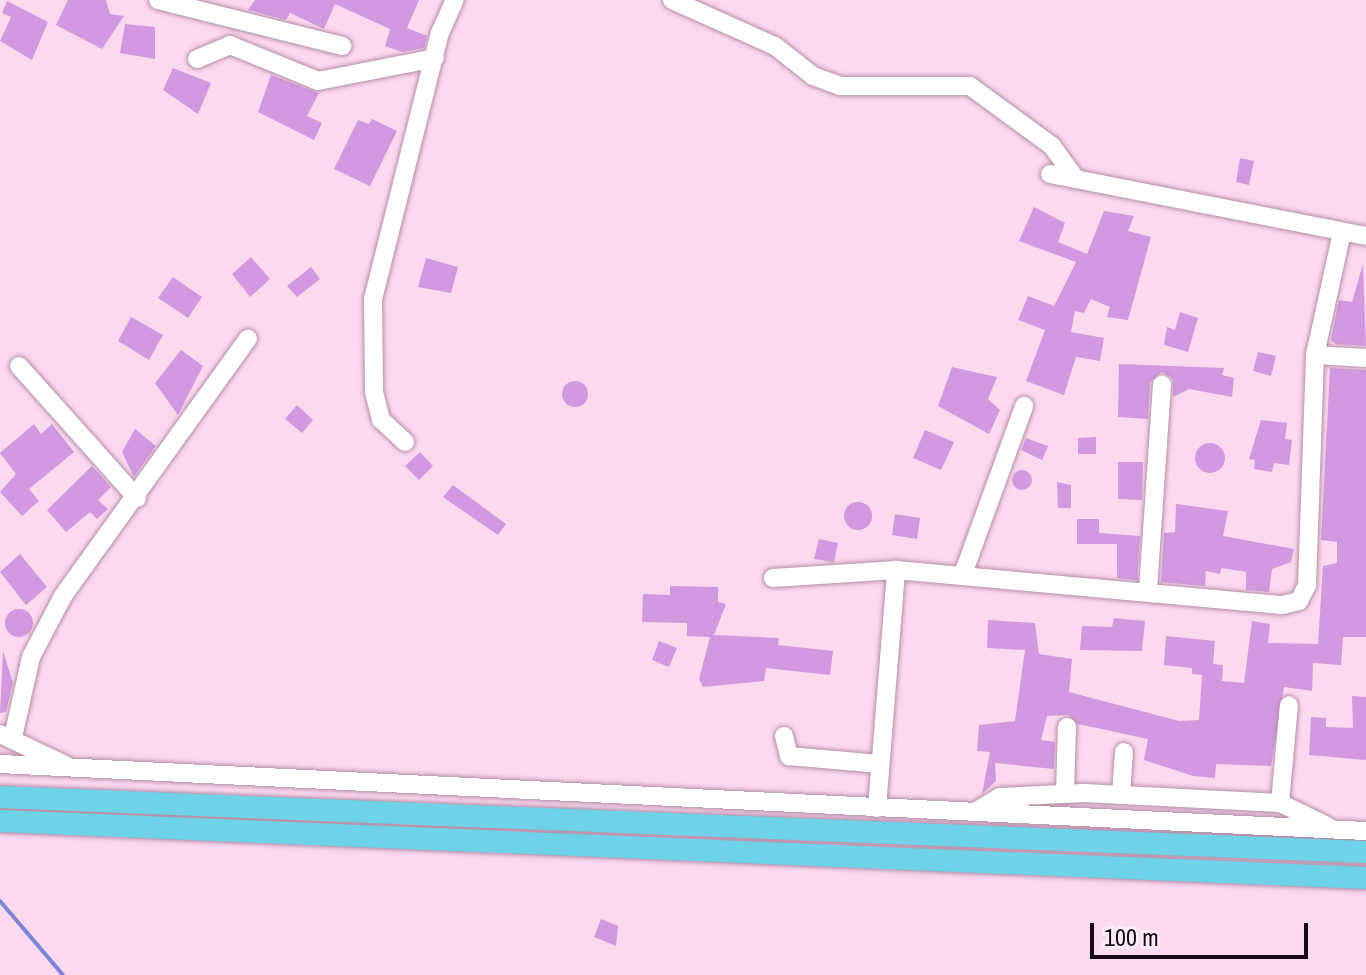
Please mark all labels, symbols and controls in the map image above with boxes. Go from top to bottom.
scale bar [1094,907,1312,957]
text: 100 m [1104,921,1159,953]

